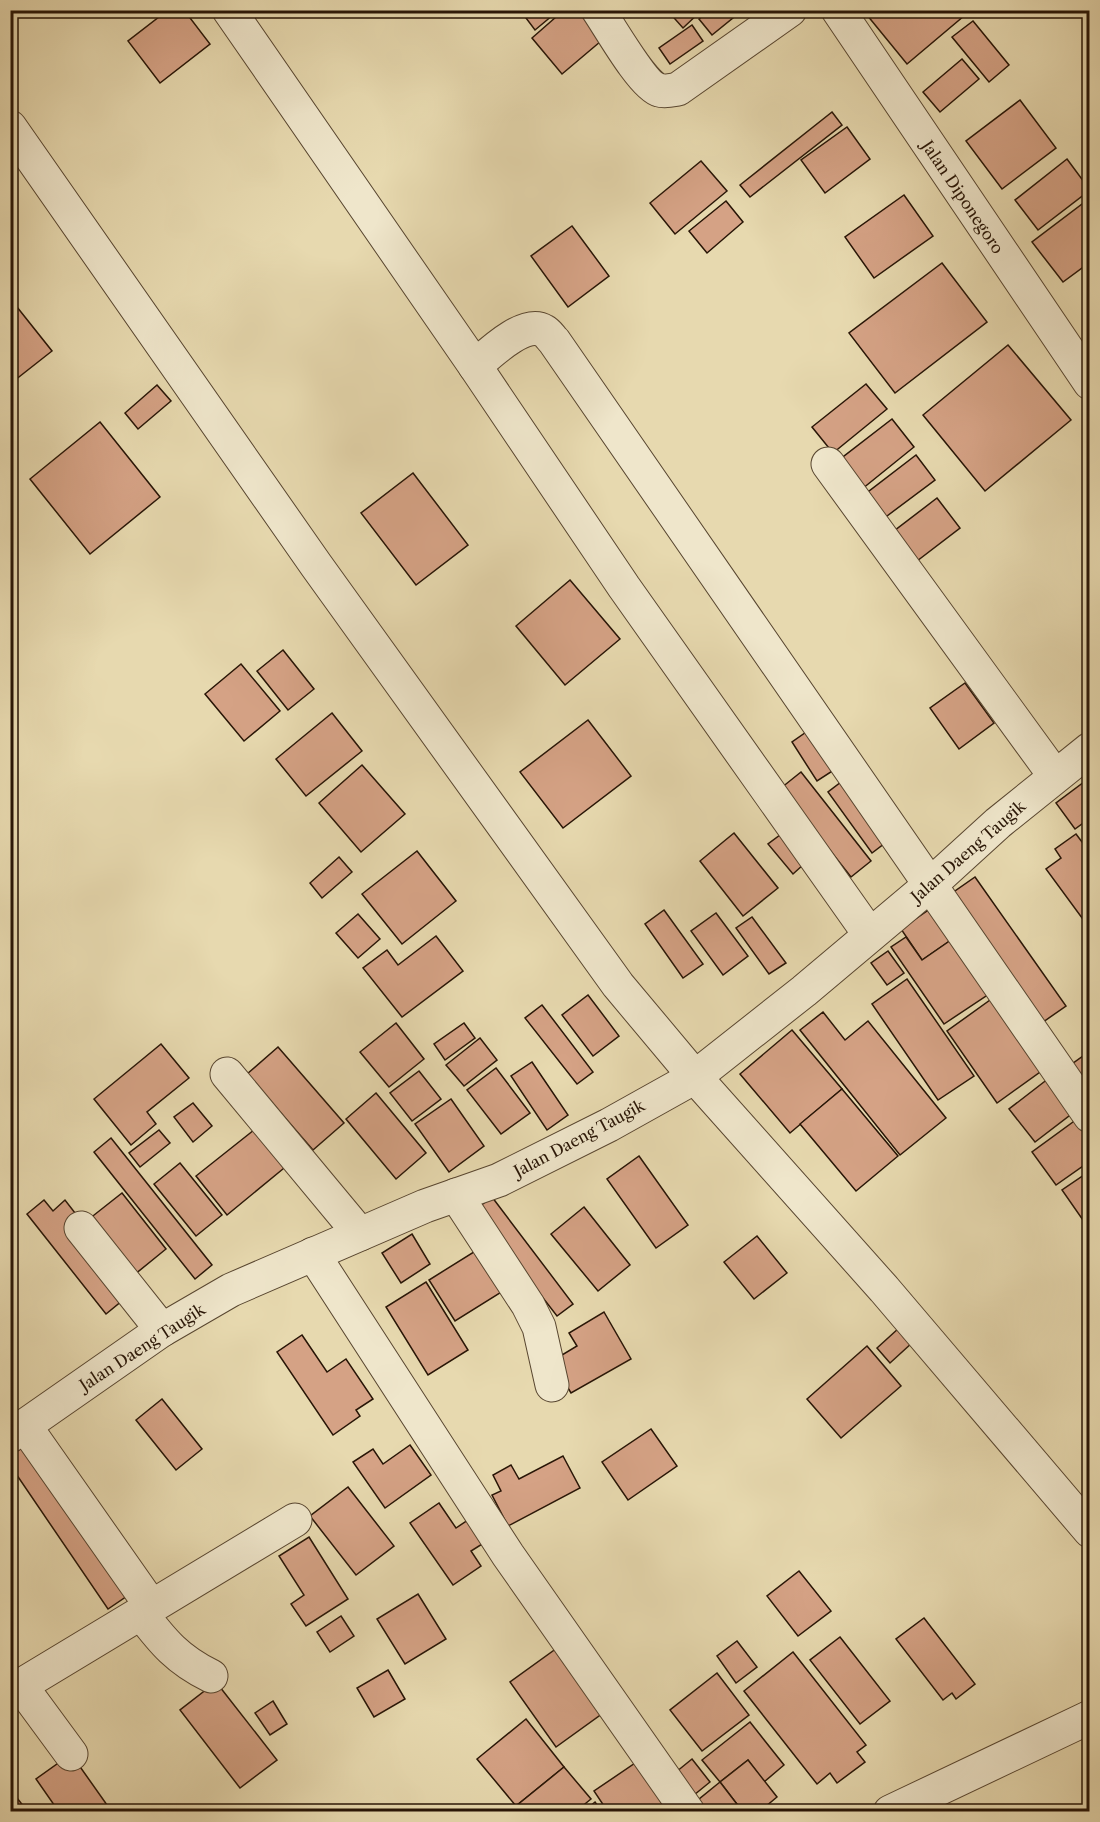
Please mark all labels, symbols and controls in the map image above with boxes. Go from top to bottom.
street label: Jalan Diponegoro [916,134,1008,258]
street label: Jalan Daeng Taugik [904,795,1030,908]
street label: Jalan Daeng Taugik [507,1095,649,1182]
street label: Jalan Daeng Taugik [73,1299,209,1397]

